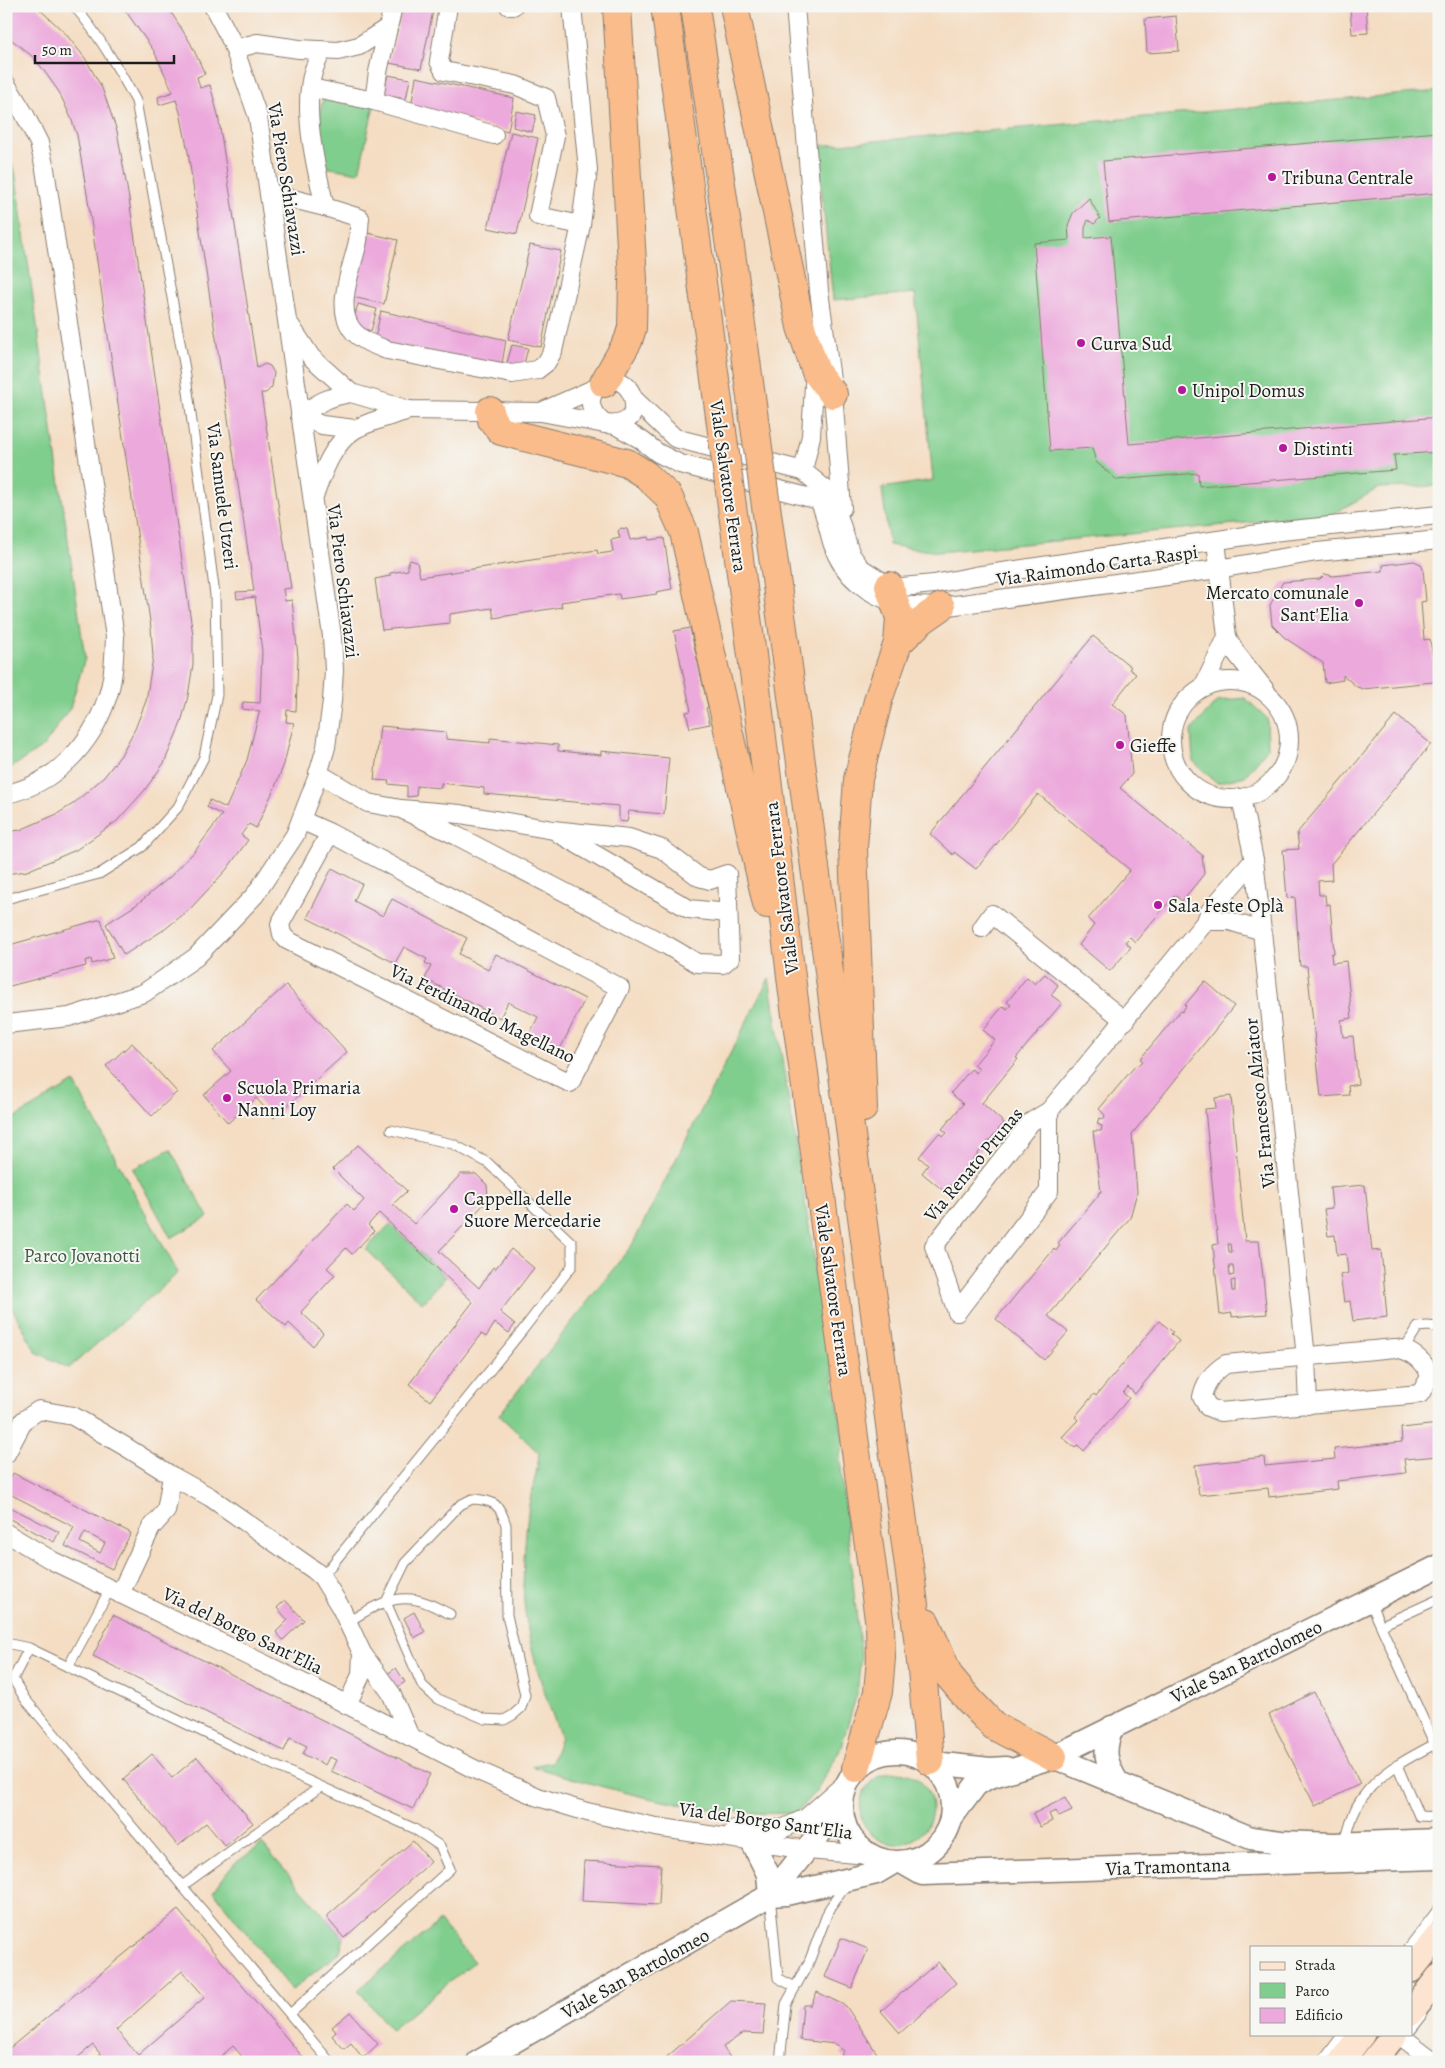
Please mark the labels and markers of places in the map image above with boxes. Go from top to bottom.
place label: Tribuna Centrale [1282,165,1413,191]
marker: Tribuna Centrale [1266,171,1278,183]
place label: Curva Sud [1091,331,1173,357]
marker: Curva Sud [1075,337,1087,349]
place label: Unipol Domus [1192,378,1305,404]
marker: Unipol Domus [1176,384,1188,396]
place label: Distinti [1293,436,1353,462]
marker: Distinti [1277,442,1289,454]
place label: Mercato comunale Sant'Elia [1206,580,1349,628]
marker: Mercato comunale Sant'Elia [1353,597,1365,609]
place label: Gieffe [1130,733,1176,759]
marker: Gieffe [1114,739,1126,751]
place label: Sala Feste Oplà [1168,893,1284,919]
marker: Sala Feste Oplà [1152,899,1164,911]
place label: Scuola Primaria Nanni Loy [237,1075,361,1123]
marker: Scuola Primaria Nanni Loy [221,1092,233,1104]
place label: Cappella delle Suore Mercedarie [464,1186,601,1234]
marker: Cappella delle Suore Mercedarie [448,1203,460,1215]

